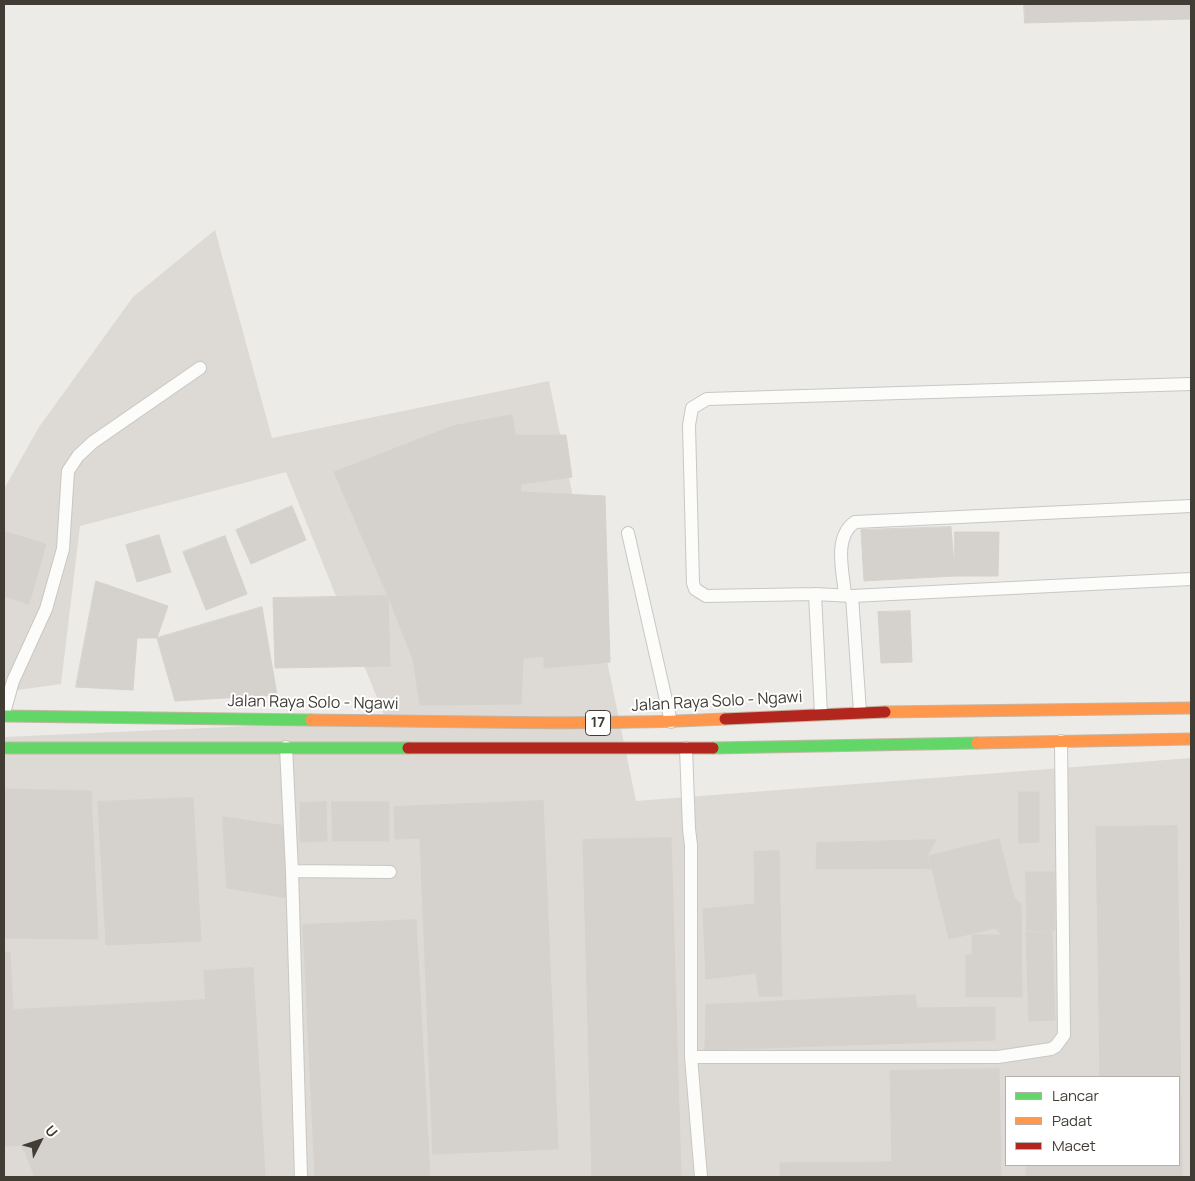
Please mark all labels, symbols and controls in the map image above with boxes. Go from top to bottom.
street label: Jalan Raya Solo - Ngawi [631,688,803,716]
street label: Jalan Raya Solo - Ngawi [227,692,399,714]
road number: 17 [586,710,610,736]
legend [1005,1076,1180,1166]
text: Lancar [1052,1085,1099,1106]
text: Padat [1052,1110,1092,1131]
north arrow [15,1116,65,1166]
text: U [41,1121,62,1141]
text: Macet [1052,1135,1096,1156]

